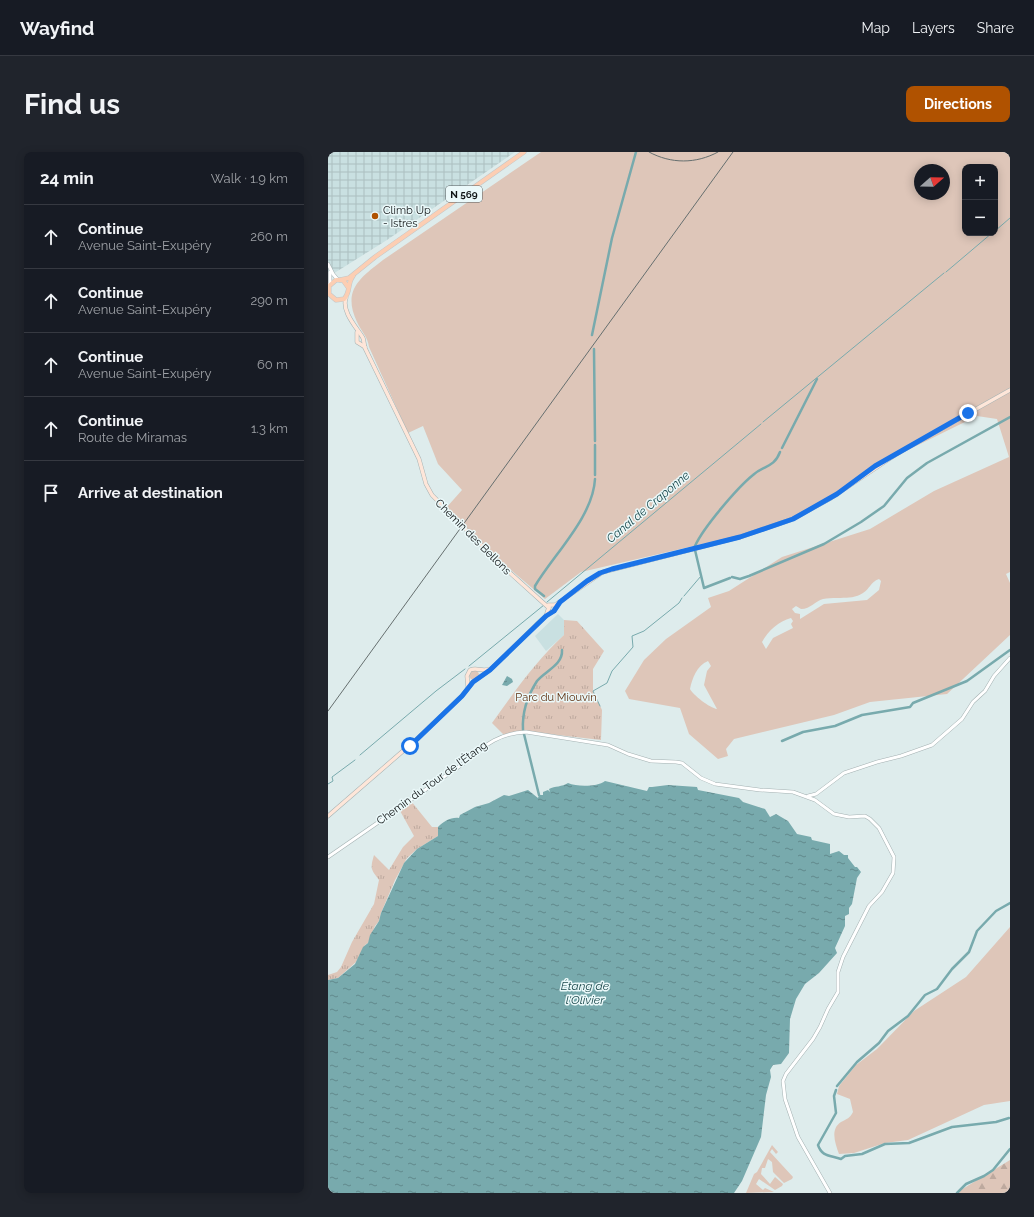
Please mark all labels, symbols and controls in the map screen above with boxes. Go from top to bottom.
text: Wayfind [20,17,94,39]
text: Map [862,20,890,36]
text: Layers [912,20,955,36]
text: Share [977,20,1014,36]
button: Directions [906,86,1010,122]
text: Find us [24,88,120,121]
north arrow [914,164,950,200]
map controls [962,164,998,236]
button: + [962,164,998,200]
text: 24 min [40,168,94,188]
text: Walk · 1.9 km [211,171,288,186]
road number: N 569 [446,186,482,202]
button: − [962,200,998,236]
place label: Climb Up - Istres [383,204,431,230]
marker: Climb Up - Istres [370,211,380,221]
text: Continue [78,220,143,238]
icon: ahead [40,226,62,248]
text: 260 m [250,229,288,244]
text: Avenue Saint-Exupéry [78,238,212,253]
text: Continue [78,284,143,302]
icon: ahead [40,290,62,312]
text: 290 m [250,293,288,308]
text: Avenue Saint-Exupéry [78,302,212,317]
text: Continue [78,348,143,366]
icon: ahead [40,354,62,376]
text: 60 m [257,357,288,372]
text: Avenue Saint-Exupéry [78,366,212,381]
route end [959,404,977,422]
text: Continue [78,412,143,430]
icon: ahead [40,418,62,440]
text: 1.3 km [251,421,288,436]
text: Route de Miramas [78,430,187,445]
water label: Canal de Craponne [604,468,693,546]
icon: arrive [40,482,62,504]
text: Arrive at destination [78,484,223,502]
street label: Chemin des Bellons [432,496,514,578]
park label: Parc du Miouvin [515,691,597,704]
route start [401,737,419,755]
street label: Chemin du Tour de l'Étang [374,738,490,828]
water label: Étang de l'Olivier [561,979,610,1007]

